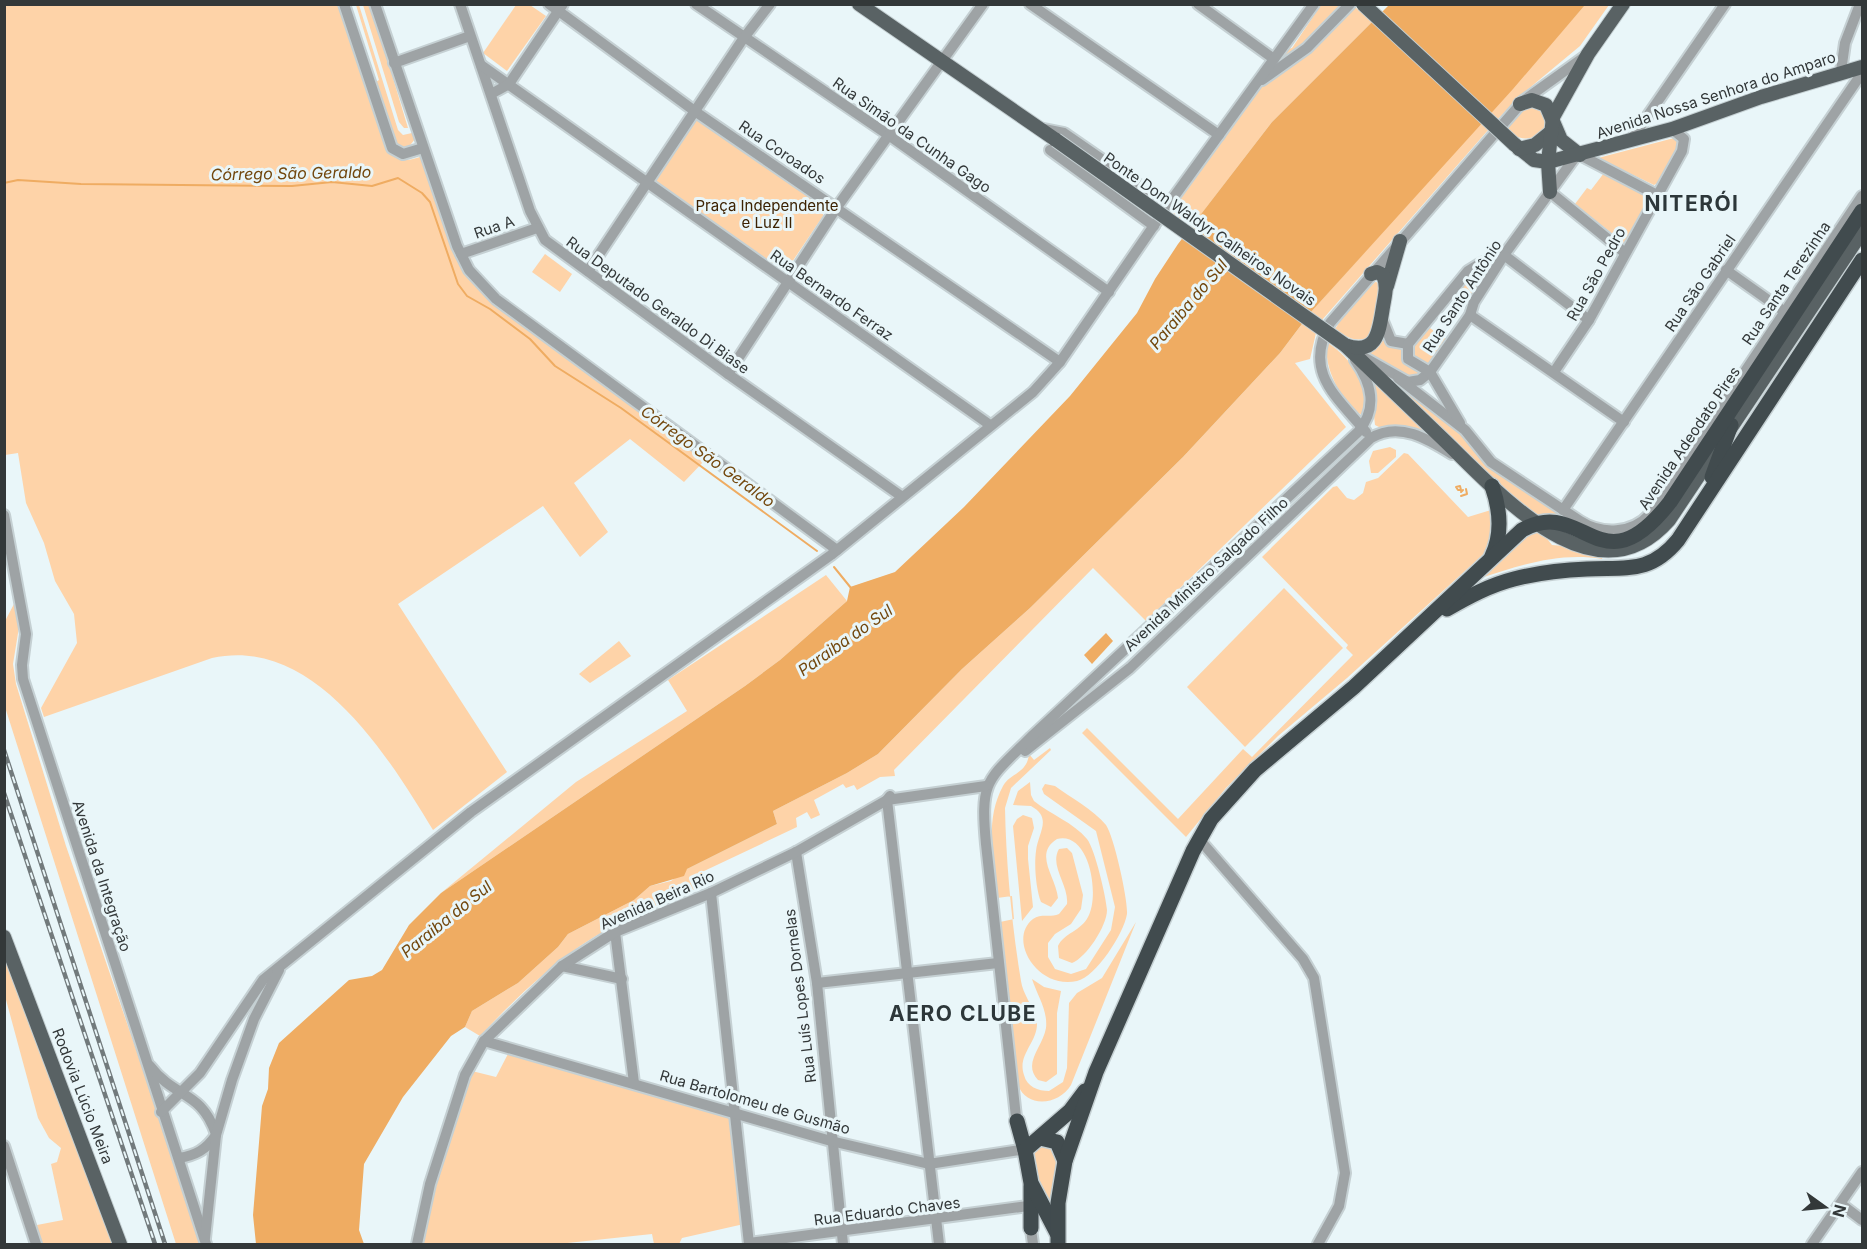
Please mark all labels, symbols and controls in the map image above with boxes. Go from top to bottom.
street label: Avenida Nossa Senhora do Amparo [1594,47,1838,143]
street label: Rua Simão da Cunha Gago [829,73,995,197]
street label: Rua Coroados [735,116,829,188]
street label: Ponte Dom Waldyr Calheiros Novais [1100,148,1320,310]
water label: Córrego São Geraldo [211,162,371,184]
district label: NITERÓI [1644,190,1740,216]
park label: Praça Independente e Luz II [696,196,838,232]
street label: Rua A [471,211,517,243]
street label: Rua Santa Terezinha [1738,218,1834,348]
street label: Rua São Pedro [1562,224,1630,324]
street label: Rua São Gabriel [1660,231,1740,335]
street label: Rua Deputado Geraldo Di Biase [563,232,753,378]
street label: Rua Santo Antônio [1418,236,1506,356]
street label: Rua Bernardo Ferraz [767,245,897,345]
water label: Paraiba do Sul [1145,255,1231,353]
street label: Avenida Adeodato Pires [1634,363,1744,513]
water label: Córrego São Geraldo [637,401,779,511]
street label: Avenida Ministro Salgado Filho [1120,493,1292,655]
water label: Paraiba do Sul [794,600,896,680]
street label: Avenida da Integração [69,798,135,954]
street label: Avenida Beira Rio [597,866,717,934]
water label: Paraiba do Sul [397,876,496,962]
street label: Rua Luís Lopes Dornelas [780,908,820,1084]
district label: AERO CLUBE [889,1001,1037,1026]
street label: Rodovia Lúcio Meira [48,1025,118,1167]
street label: Rua Bartolomeu de Gusmão [658,1066,852,1138]
north arrow [1795,1177,1855,1237]
street label: Rua Eduardo Chaves [813,1193,961,1229]
text: N [1828,1202,1851,1219]

